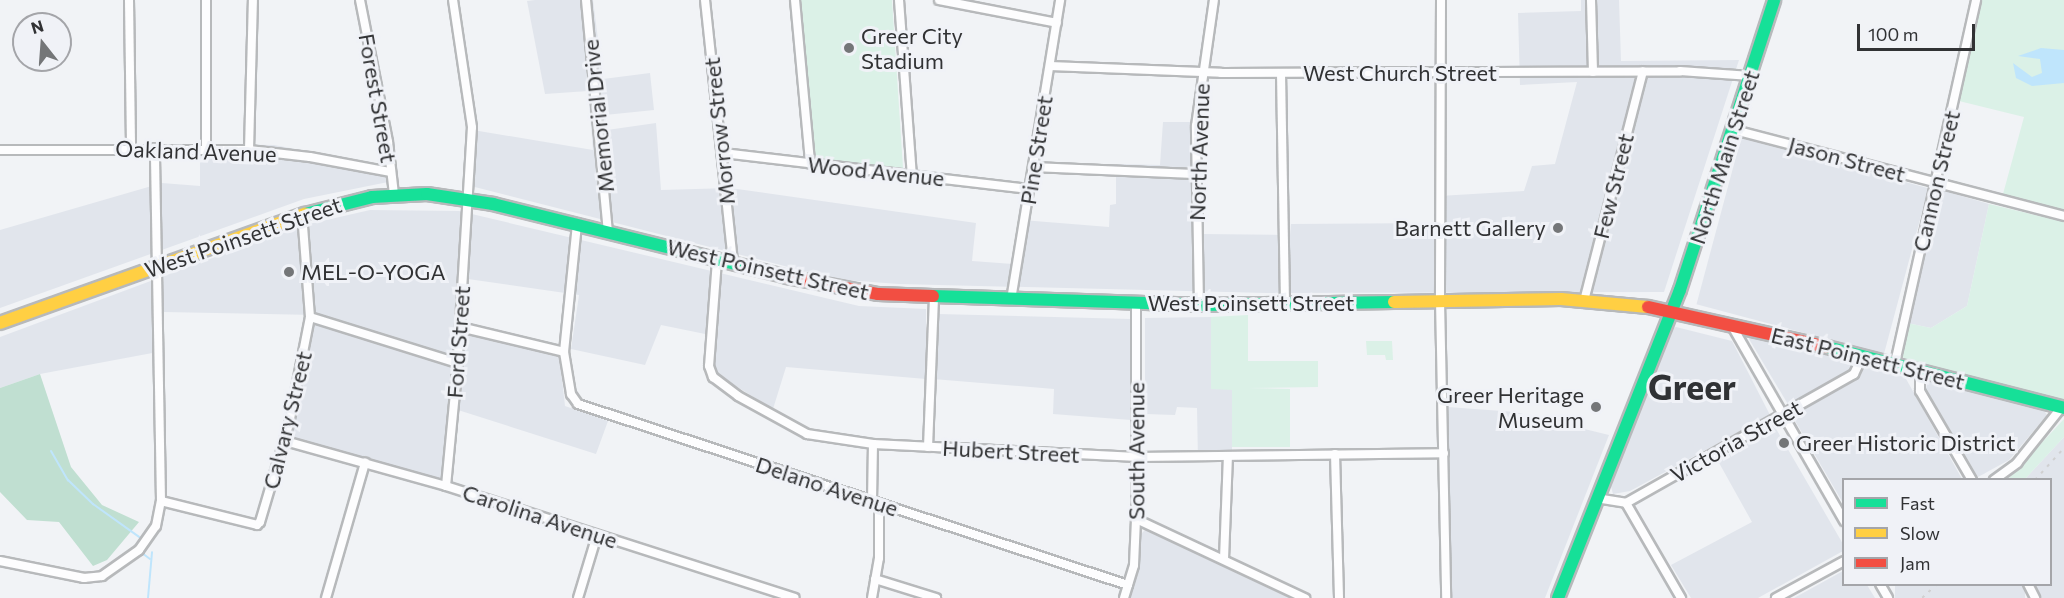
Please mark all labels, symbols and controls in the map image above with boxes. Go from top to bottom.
north arrow [12,12,72,72]
scale bar [1860,12,1978,50]
text: N [29,15,46,37]
place label: Greer City Stadium [861,22,963,74]
text: 100 m [1868,23,1918,45]
street label: Forest Street [354,31,402,165]
street label: Memorial Drive [577,38,619,194]
marker: Greer City Stadium [842,41,856,55]
street label: Morrow Street [698,56,740,206]
street label: West Church Street [1303,60,1497,86]
street label: North Main Street [1683,67,1765,247]
street label: North Avenue [1183,83,1215,221]
street label: Pine Street [1014,94,1058,206]
street label: Cannon Street [1907,108,1965,254]
street label: Few Street [1587,131,1639,241]
street label: Jason Street [1786,131,1908,187]
street label: Oakland Avenue [115,135,277,167]
street label: Wood Avenue [806,151,946,191]
street label: West Poinsett Street [141,191,345,283]
place label: Barnett Gallery [1395,215,1546,241]
marker: Barnett Gallery [1551,221,1565,235]
street label: West Poinsett Street [664,233,872,305]
place label: MEL-O-YOGA [301,259,446,285]
marker: MEL-O-YOGA [282,265,296,279]
street label: Ford Street [441,285,475,399]
street label: West Poinsett Street [1148,290,1354,316]
street label: East Poinsett Street [1769,321,1967,395]
street label: Calvary Street [257,348,317,492]
district label: Greer [1648,367,1736,407]
place label: Greer Heritage Museum [1437,381,1584,433]
street label: South Avenue [1123,382,1149,520]
street label: Victoria Street [1666,394,1806,488]
marker: Greer Heritage Museum [1589,400,1603,414]
place label: Greer Historic District [1796,430,2016,456]
street label: Hubert Street [942,434,1080,468]
marker: Greer Historic District [1777,436,1791,450]
street label: Delano Avenue [752,451,902,521]
legend [1842,478,2052,586]
street label: Carolina Avenue [459,479,621,553]
text: Fast [1900,492,1935,514]
text: Slow [1900,522,1940,544]
text: Jam [1900,552,1930,574]

